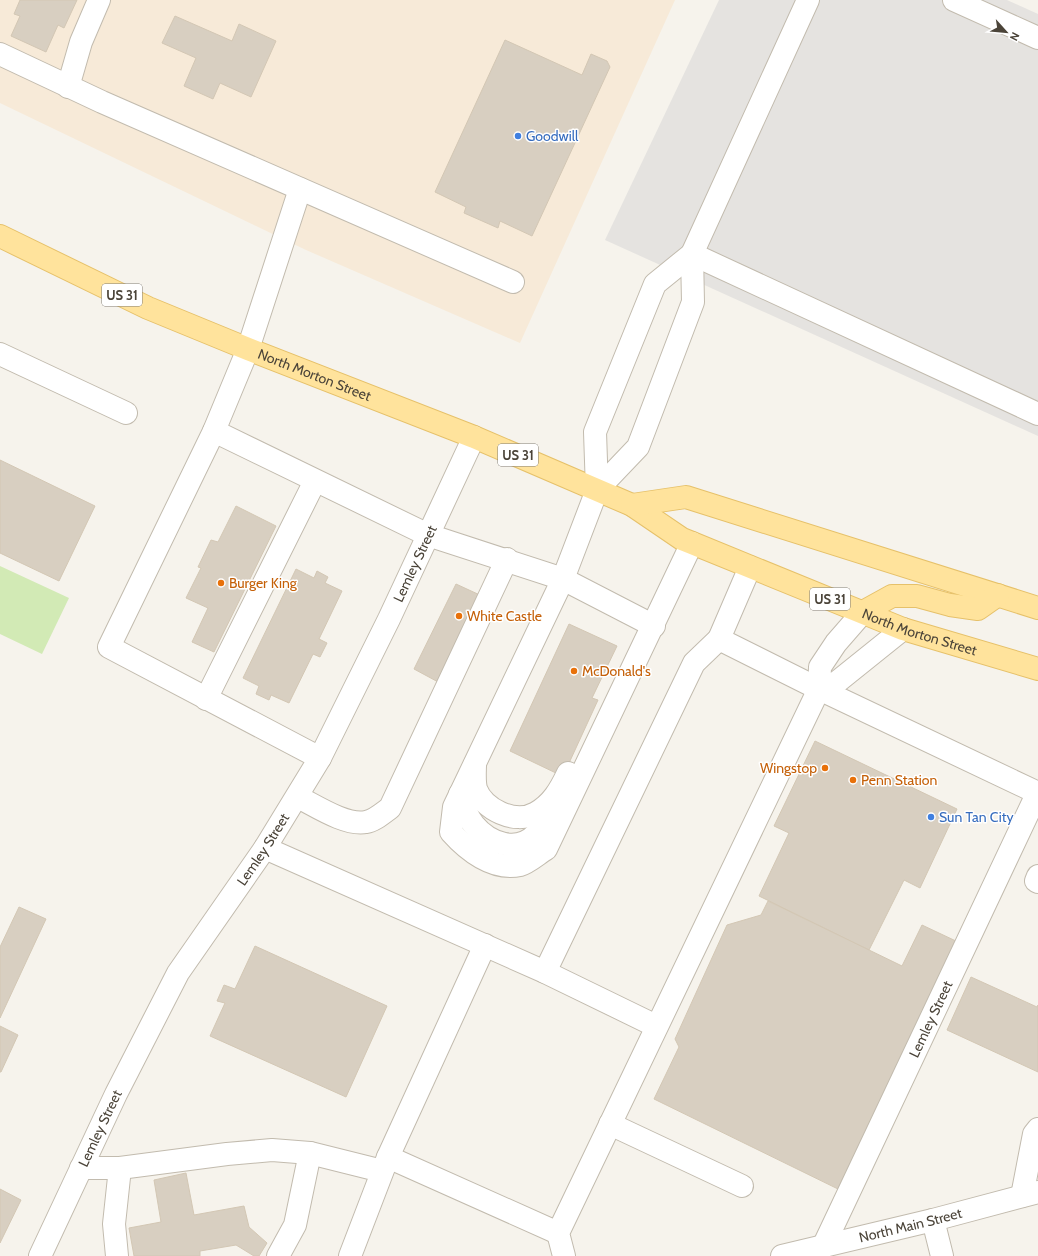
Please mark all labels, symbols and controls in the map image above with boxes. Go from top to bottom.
north arrow [986,12,1026,52]
text: N [1007,30,1023,43]
place label: Goodwill [526,127,579,145]
marker: Goodwill [513,131,523,141]
road number: US 31 [102,284,142,306]
street label: North Morton Street [255,345,374,405]
road number: US 31 [498,444,538,466]
street label: Lemley Street [389,522,441,605]
place label: Burger King [229,574,298,592]
marker: Burger King [216,578,226,588]
road number: US 31 [810,588,850,610]
street label: North Morton Street [860,604,979,659]
place label: White Castle [467,607,542,625]
marker: White Castle [454,611,464,621]
place label: McDonald's [582,662,651,680]
marker: McDonald's [569,666,579,676]
place label: Wingstop [760,759,817,777]
marker: Wingstop [820,763,830,773]
place label: Penn Station [861,771,937,789]
marker: Penn Station [848,775,858,785]
place label: Sun Tan City [939,808,1014,826]
street label: Lemley Street [233,810,293,889]
marker: Sun Tan City [926,812,936,822]
street label: Lemley Street [905,978,957,1060]
street label: Lemley Street [74,1087,126,1170]
street label: North Main Street [857,1204,964,1246]

